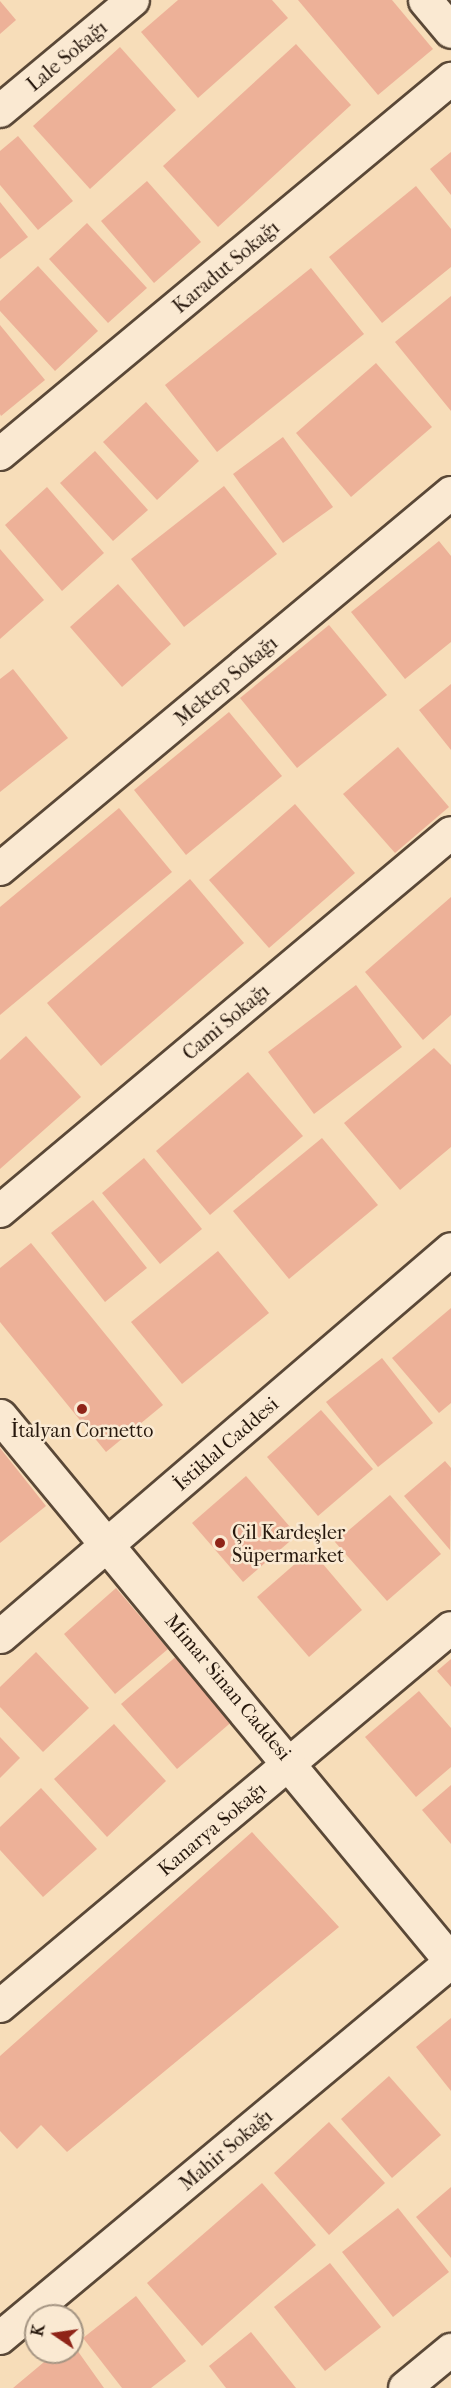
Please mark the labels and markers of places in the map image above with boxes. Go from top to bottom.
marker: İtalyan Cornetto [75,1402,89,1416]
place label: İtalyan Cornetto [11,1418,153,1442]
place label: Çil Kardeşler Süpermarket [232,1520,345,1567]
marker: Çil Kardeşler Süpermarket [213,1536,227,1550]

